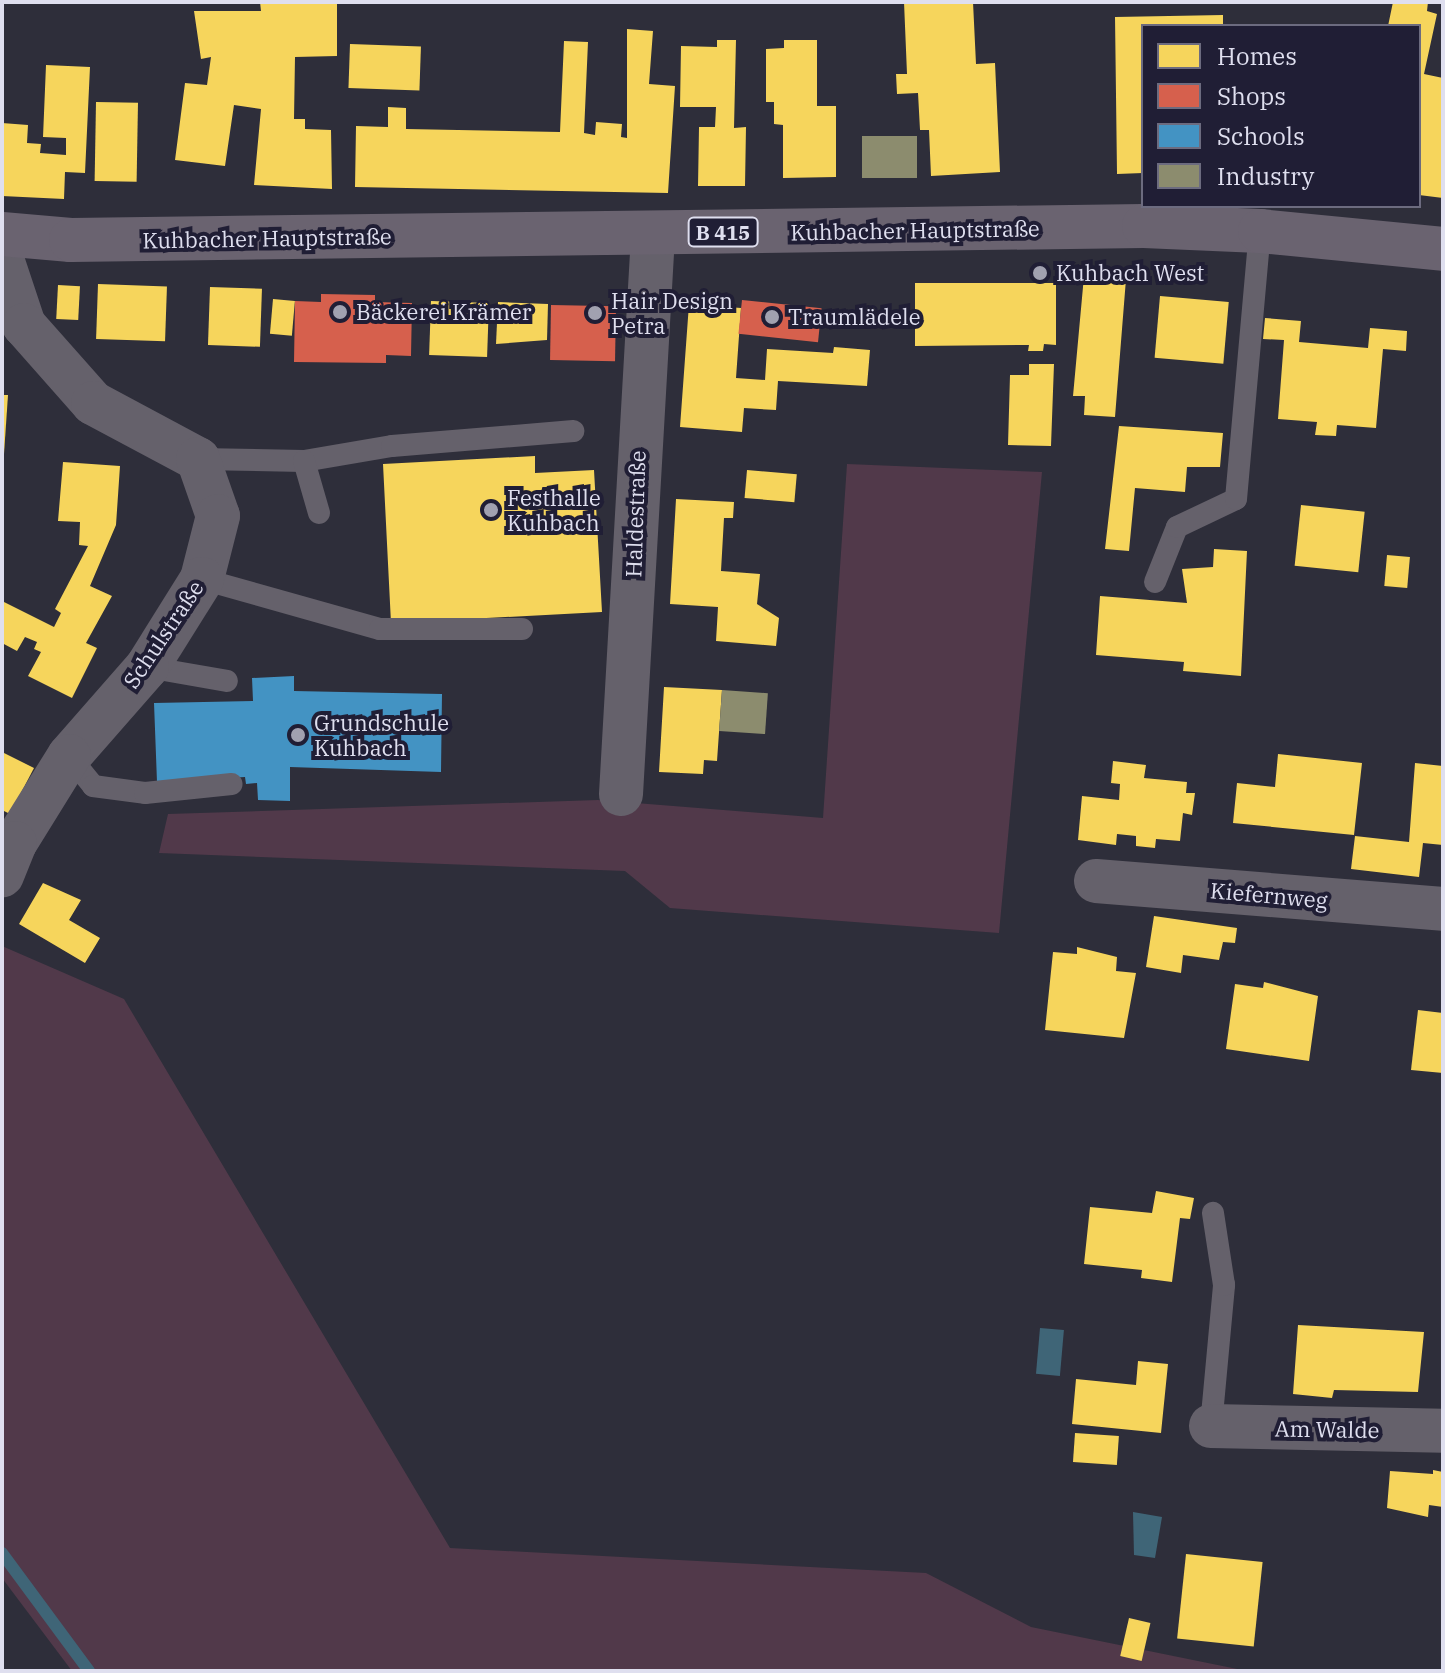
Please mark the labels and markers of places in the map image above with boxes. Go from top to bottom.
place label: Kuhbach West [1056,260,1204,286]
marker: Kuhbach West [1031,264,1049,282]
place label: Hair Design Petra [611,287,733,338]
place label: Bäckerei Krämer [356,299,532,325]
marker: Bäckerei Krämer [331,303,349,321]
marker: Hair Design Petra [586,304,604,322]
place label: Traumlädele [788,304,920,330]
marker: Traumlädele [763,308,781,326]
place label: Festhalle Kuhbach [507,484,601,536]
marker: Festhalle Kuhbach [482,501,500,519]
place label: Grundschule Kuhbach [314,709,449,760]
marker: Grundschule Kuhbach [289,726,307,744]

